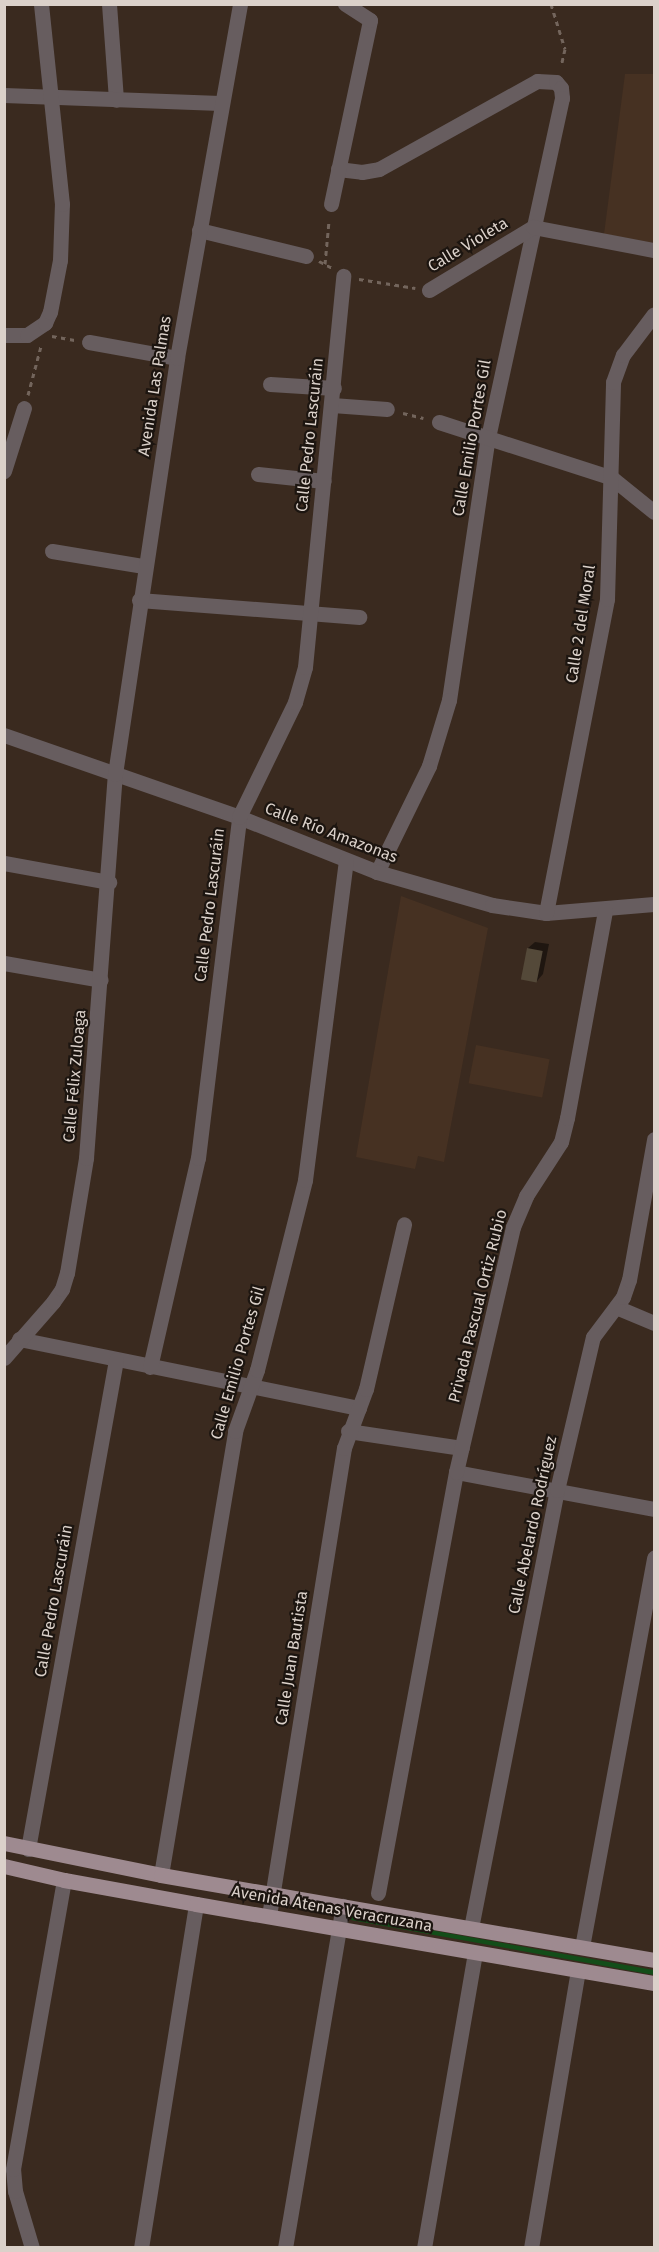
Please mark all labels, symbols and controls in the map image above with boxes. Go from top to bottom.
street label: Calle Violeta [424,214,512,276]
street label: Avenida Las Palmas [134,315,176,457]
street label: Calle Pedro Lascuráin [292,357,328,513]
street label: Calle Emilio Portes Gil [449,358,495,518]
street label: Calle 2 del Moral [562,563,600,685]
street label: Calle Río Amazonas [262,799,400,867]
street label: Calle Pedro Lascuráin [191,827,229,983]
street label: Calle Félix Zuloaga [60,1009,90,1143]
street label: Privada Pascual Ortiz Rubio [445,1207,511,1405]
street label: Calle Emilio Portes Gil [207,1284,269,1442]
street label: Calle Abelardo Rodríguez [505,1434,561,1616]
street label: Calle Pedro Lascuráin [31,1523,77,1679]
street label: Calle Juan Bautista [272,1589,312,1727]
street label: Avenida Atenas Veracruzana [230,1882,434,1936]

